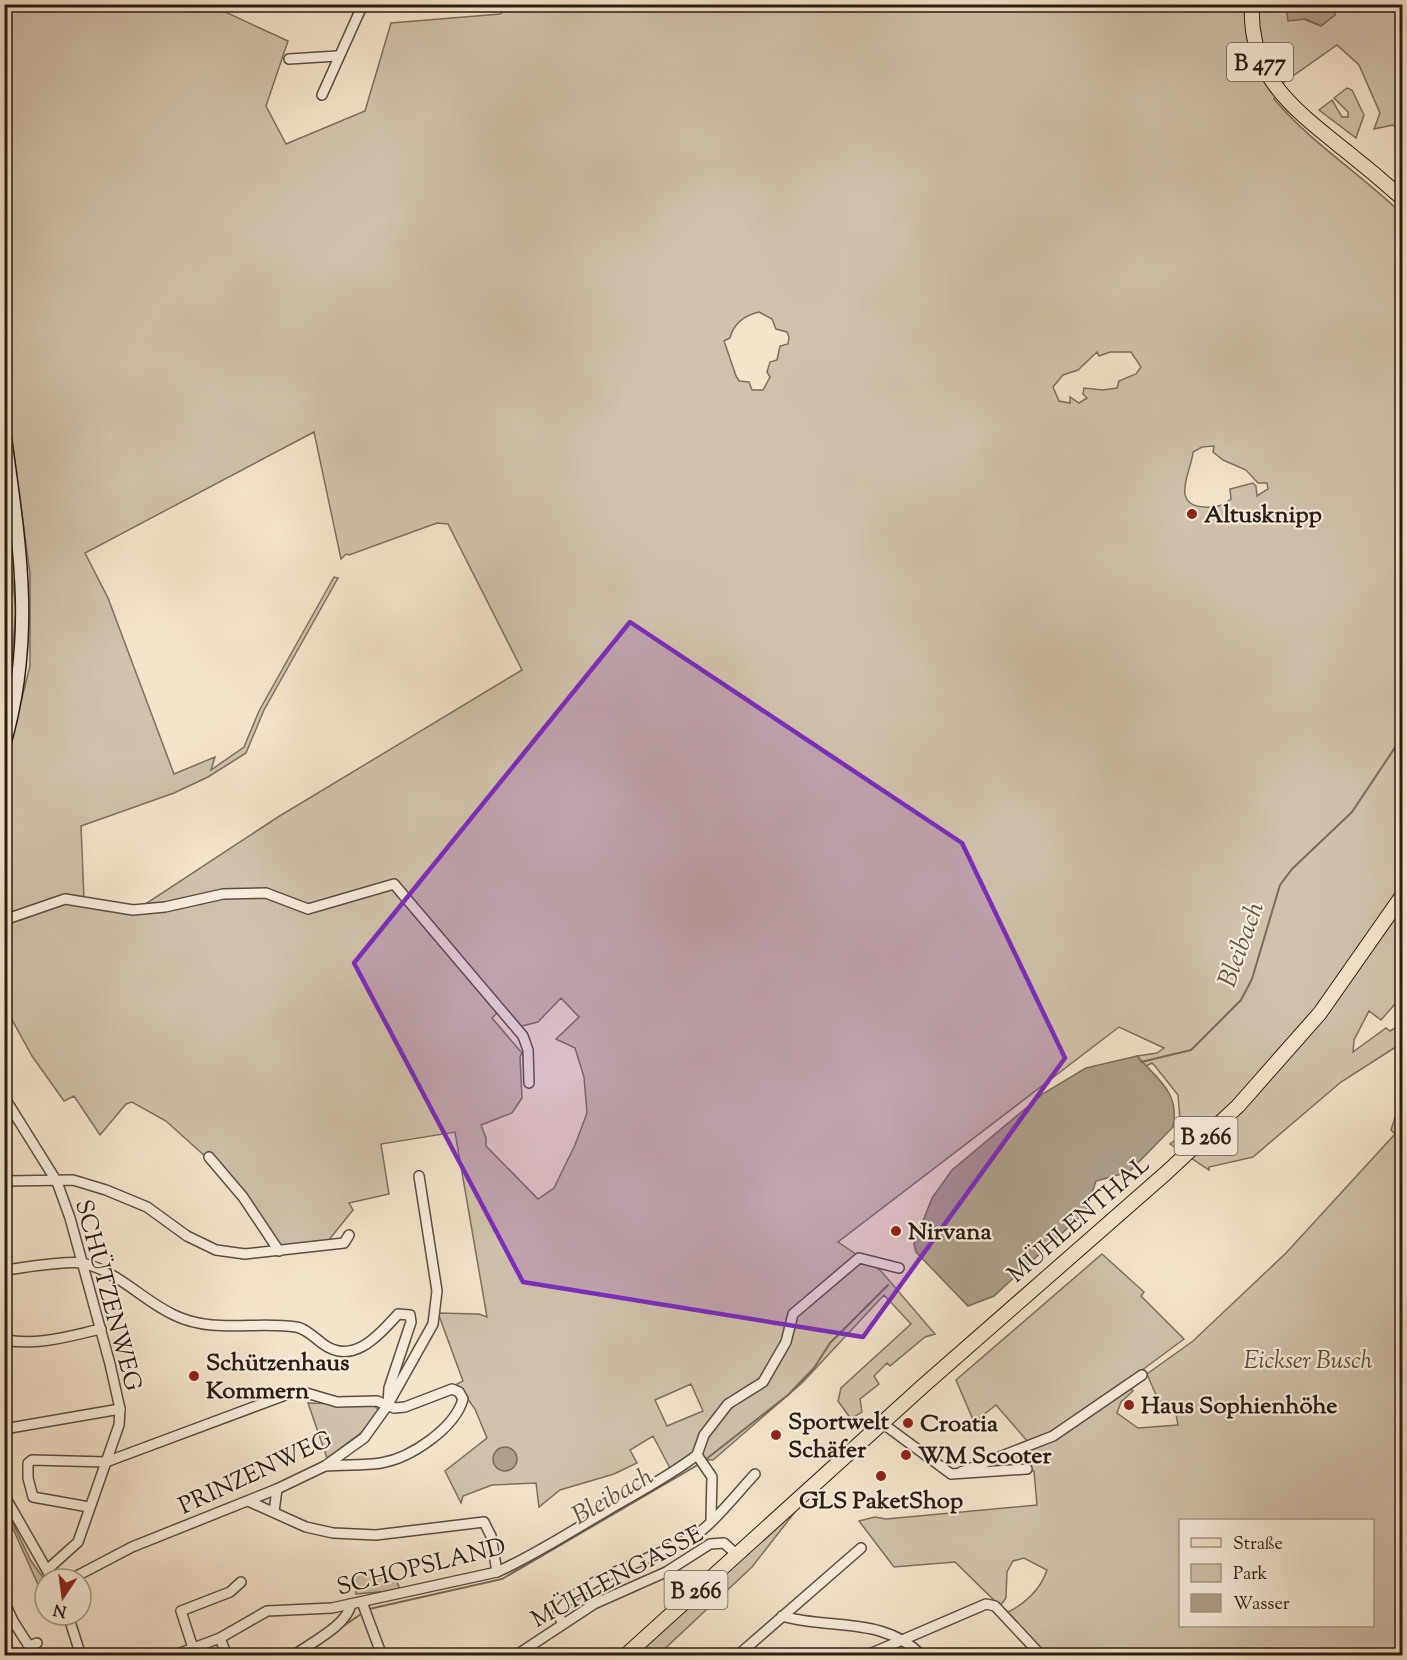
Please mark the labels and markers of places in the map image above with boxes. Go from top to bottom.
place label: Altusknipp [1204,499,1322,533]
marker: Altusknipp [1185,507,1199,521]
place label: Nirvana [908,1216,993,1250]
marker: Nirvana [889,1224,903,1238]
place label: Schützenhaus Kommern [206,1347,349,1409]
marker: Schützenhaus Kommern [187,1369,201,1383]
place label: Haus Sophienhöhe [1141,1390,1338,1424]
marker: Haus Sophienhöhe [1122,1398,1136,1412]
place label: Sportwelt Schäfer [788,1406,890,1468]
place label: Croatia [920,1408,999,1442]
marker: Croatia [901,1416,915,1430]
marker: Sportwelt Schäfer [769,1428,783,1442]
place label: WM Scooter [918,1440,1052,1474]
marker: WM Scooter [899,1448,913,1462]
marker: GLS PaketShop [874,1469,888,1483]
place label: GLS PaketShop [799,1485,963,1519]

